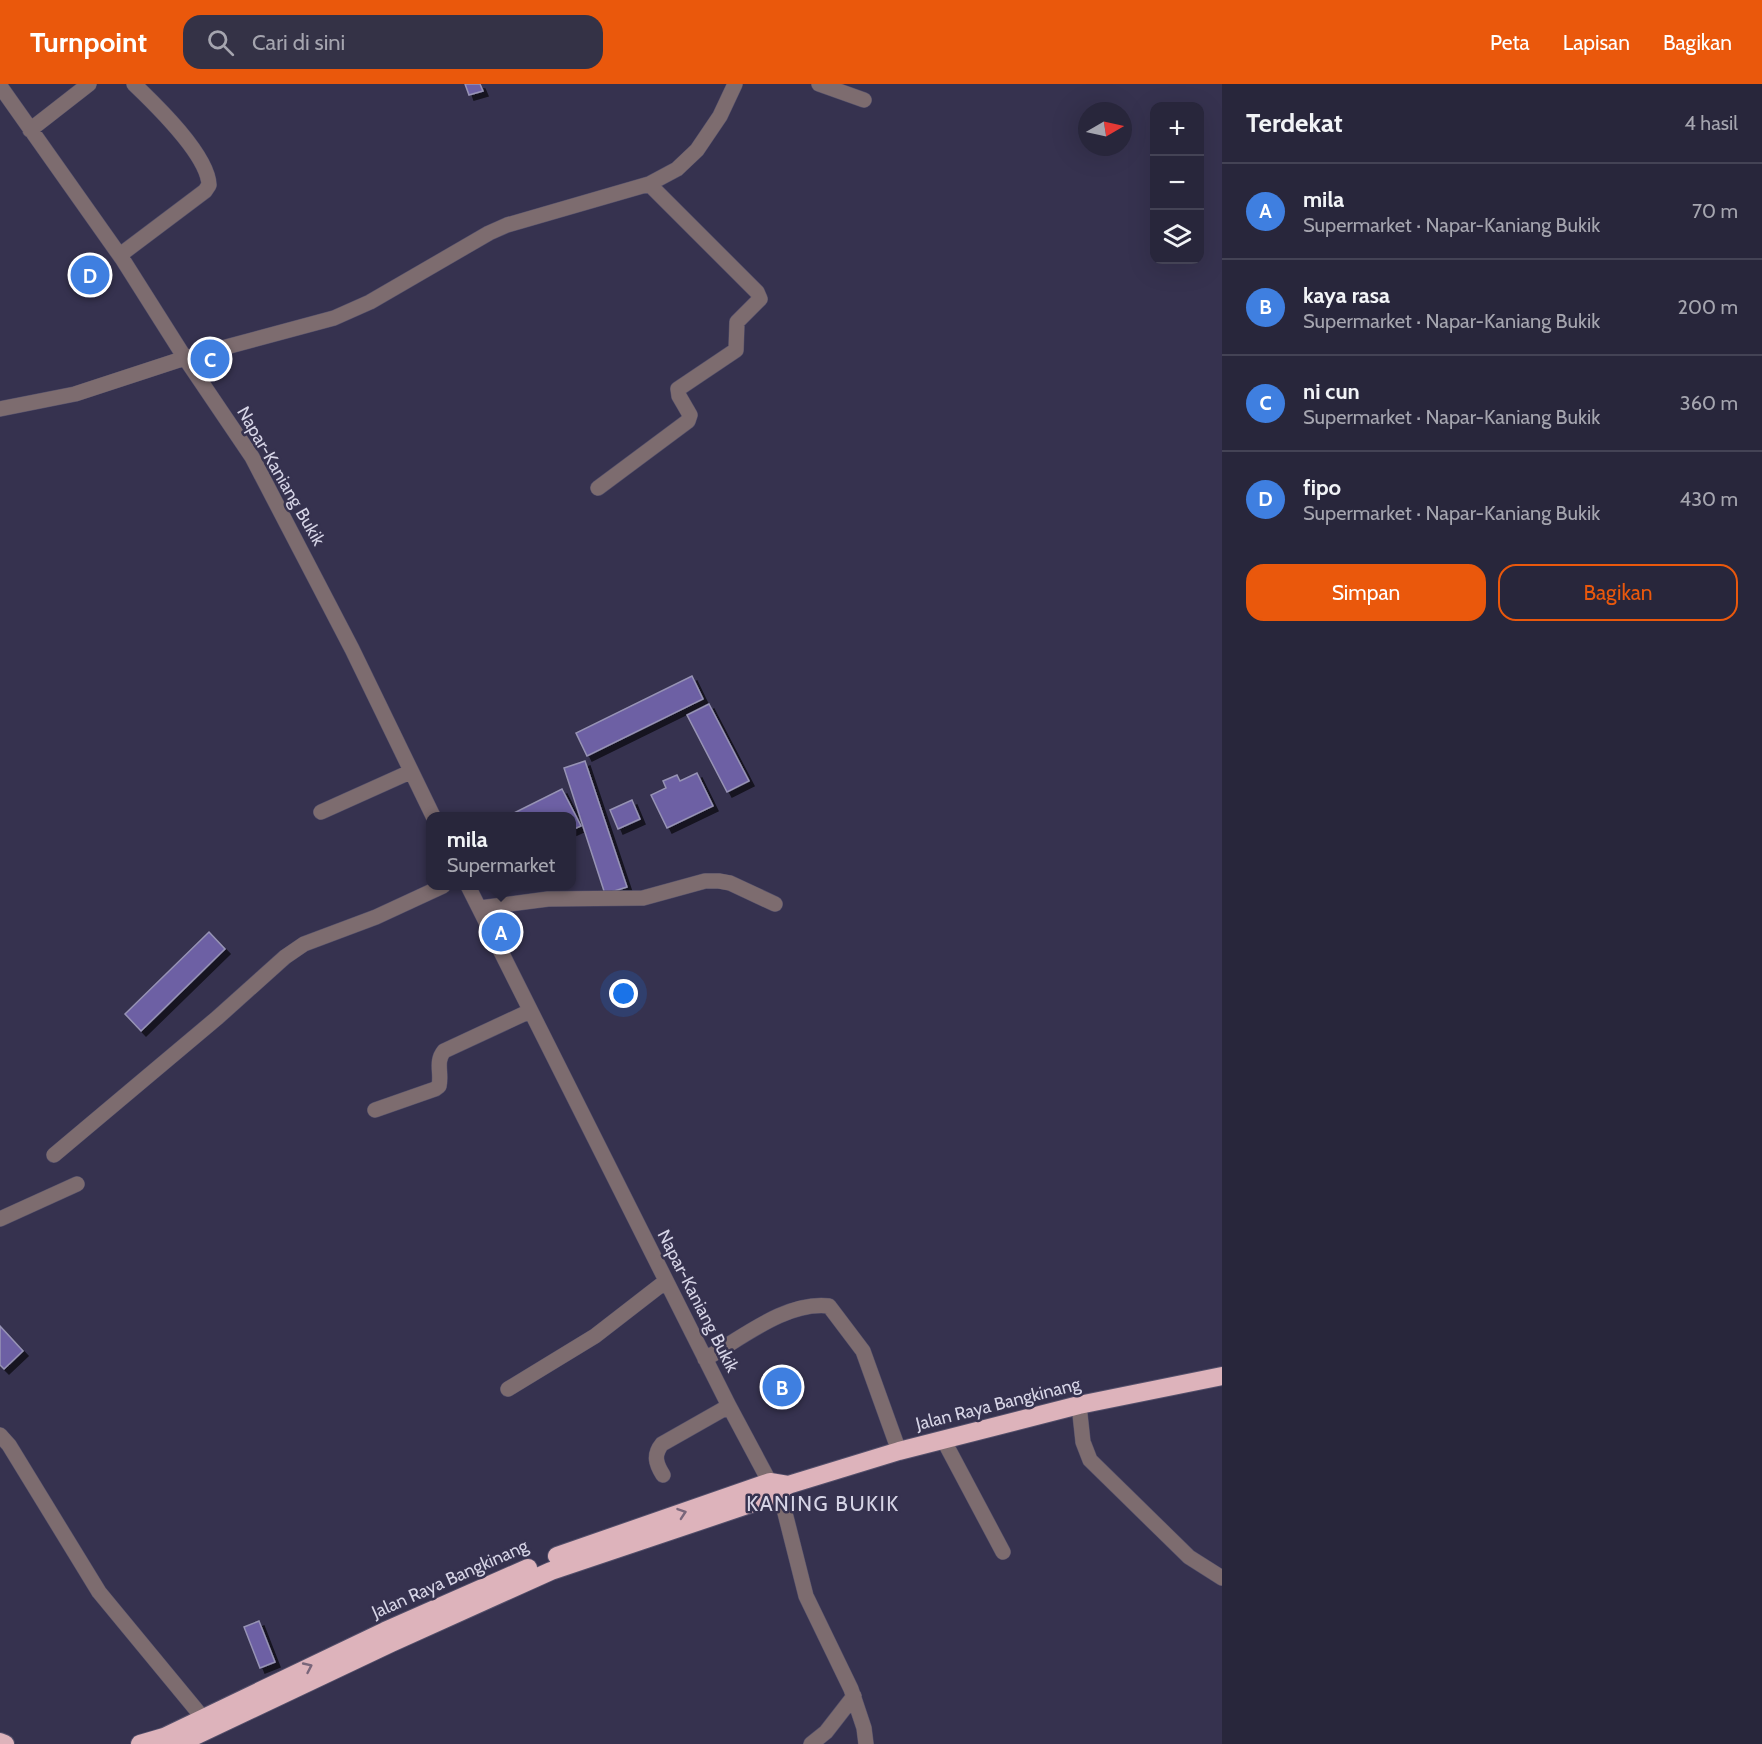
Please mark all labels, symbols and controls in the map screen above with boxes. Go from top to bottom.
search box [183,15,603,69]
text: Turnpoint [30,25,147,59]
icon: search [204,26,237,59]
text: Cari di sini [252,29,345,56]
text: Peta [1490,30,1530,55]
text: Lapisan [1563,30,1630,55]
text: Bagikan [1663,30,1732,55]
north arrow [1078,102,1132,156]
map controls [1150,102,1204,264]
button: + [1150,102,1204,156]
text: Terdekat [1246,107,1343,139]
text: 4 hasil [1684,111,1738,135]
button: − [1150,156,1204,210]
text: mila [1303,186,1344,213]
text: A [1259,199,1272,223]
text: 70 m [1692,199,1738,223]
button: layers [1150,210,1204,264]
text: Supermarket · Napar-Kaniang Bukik [1303,213,1600,237]
pin: D [70,252,110,297]
text: kaya rasa [1303,282,1390,309]
text: B [1259,295,1272,319]
text: 200 m [1678,295,1738,319]
text: Supermarket · Napar-Kaniang Bukik [1303,309,1600,333]
pin: C [190,336,230,382]
text: ni cun [1303,378,1360,405]
text: C [1259,391,1272,415]
text: 360 m [1680,391,1738,415]
street label: Napar-Kaniang Bukik [232,402,330,550]
text: Supermarket · Napar-Kaniang Bukik [1303,405,1600,429]
text: fipo [1303,474,1341,501]
text: D [1258,487,1273,511]
text: 430 m [1680,487,1738,511]
text: Supermarket · Napar-Kaniang Bukik [1303,501,1600,525]
button: Simpan [1246,564,1486,621]
button: Bagikan [1498,564,1738,621]
popup [426,812,576,890]
text: mila [447,826,488,853]
text: Supermarket [447,853,555,877]
pin: A [482,910,520,954]
your location [609,979,638,1008]
street label: Napar-Kaniang Bukik [653,1226,744,1377]
pin: B [762,1364,802,1410]
street label: Jalan Raya Bangkinang [912,1373,1084,1435]
district label: KANING BUKIK [746,1491,900,1516]
one-way arrow [676,1507,686,1520]
street label: Jalan Raya Bangkinang [368,1534,533,1624]
one-way arrow [301,1663,312,1675]

